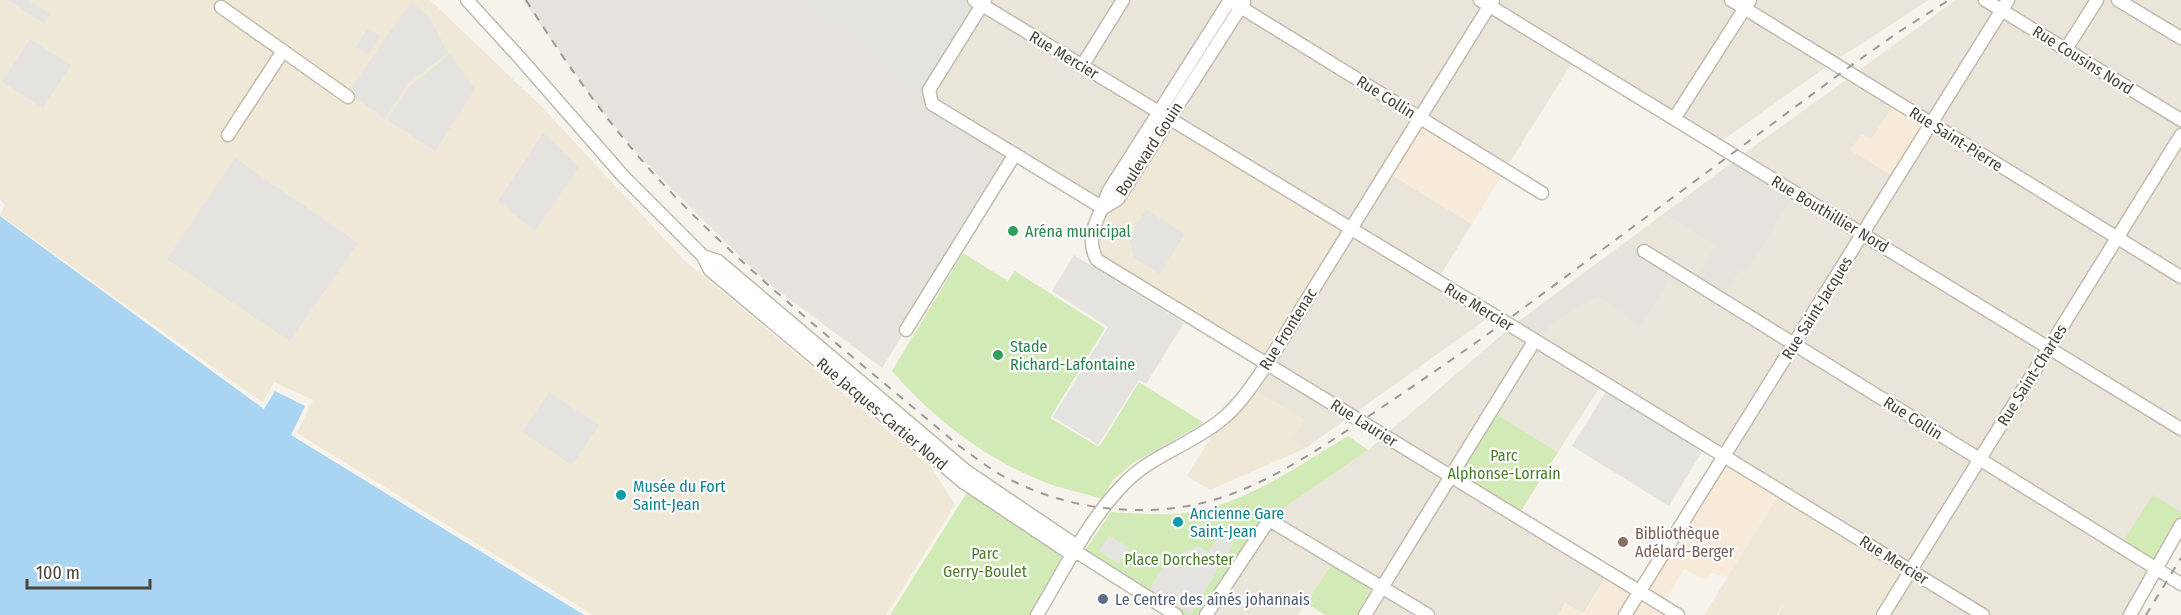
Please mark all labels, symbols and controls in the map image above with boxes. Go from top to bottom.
street label: Rue Cousins Nord [2029,21,2137,99]
street label: Rue Mercier [1026,27,1102,83]
street label: Rue Collin [1353,71,1419,123]
street label: Boulevard Gouin [1112,98,1186,200]
street label: Rue Saint-Pierre [1906,103,2006,175]
street label: Rue Bouthillier Nord [1768,171,1892,257]
place label: Aréna municipal [1025,222,1131,241]
marker: Aréna municipal [1006,224,1020,238]
street label: Rue Saint-Jacques [1778,253,1856,363]
street label: Rue Mercier [1441,279,1517,335]
street label: Rue Frontenac [1255,284,1321,374]
street label: Rue Saint-Charles [1993,321,2071,429]
place label: Stade Richard-Lafontaine [1010,337,1135,374]
marker: Stade Richard-Lafontaine [991,348,1005,362]
street label: Rue Jacques-Cartier Nord [813,354,951,474]
street label: Rue Collin [1880,392,1946,444]
street label: Rue Laurier [1327,395,1401,451]
park label: Parc Alphonse-Lorrain [1447,446,1561,483]
place label: Musée du Fort Saint-Jean [633,477,726,514]
marker: Musée du Fort Saint-Jean [614,488,628,502]
place label: Ancienne Gare Saint-Jean [1190,504,1284,541]
marker: Ancienne Gare Saint-Jean [1171,515,1185,529]
place label: Bibliothèque Adélard-Berger [1635,524,1735,561]
street label: Rue Mercier [1856,531,1932,589]
marker: Bibliothèque Adélard-Berger [1616,535,1630,549]
park label: Parc Gerry-Boulet [943,544,1028,581]
park label: Place Dorchester [1124,550,1234,569]
scale bar [27,552,150,590]
text: 100 m [36,562,80,584]
place label: Le Centre des aînés johannais [1115,590,1310,609]
marker: Le Centre des aînés johannais [1096,592,1110,606]

